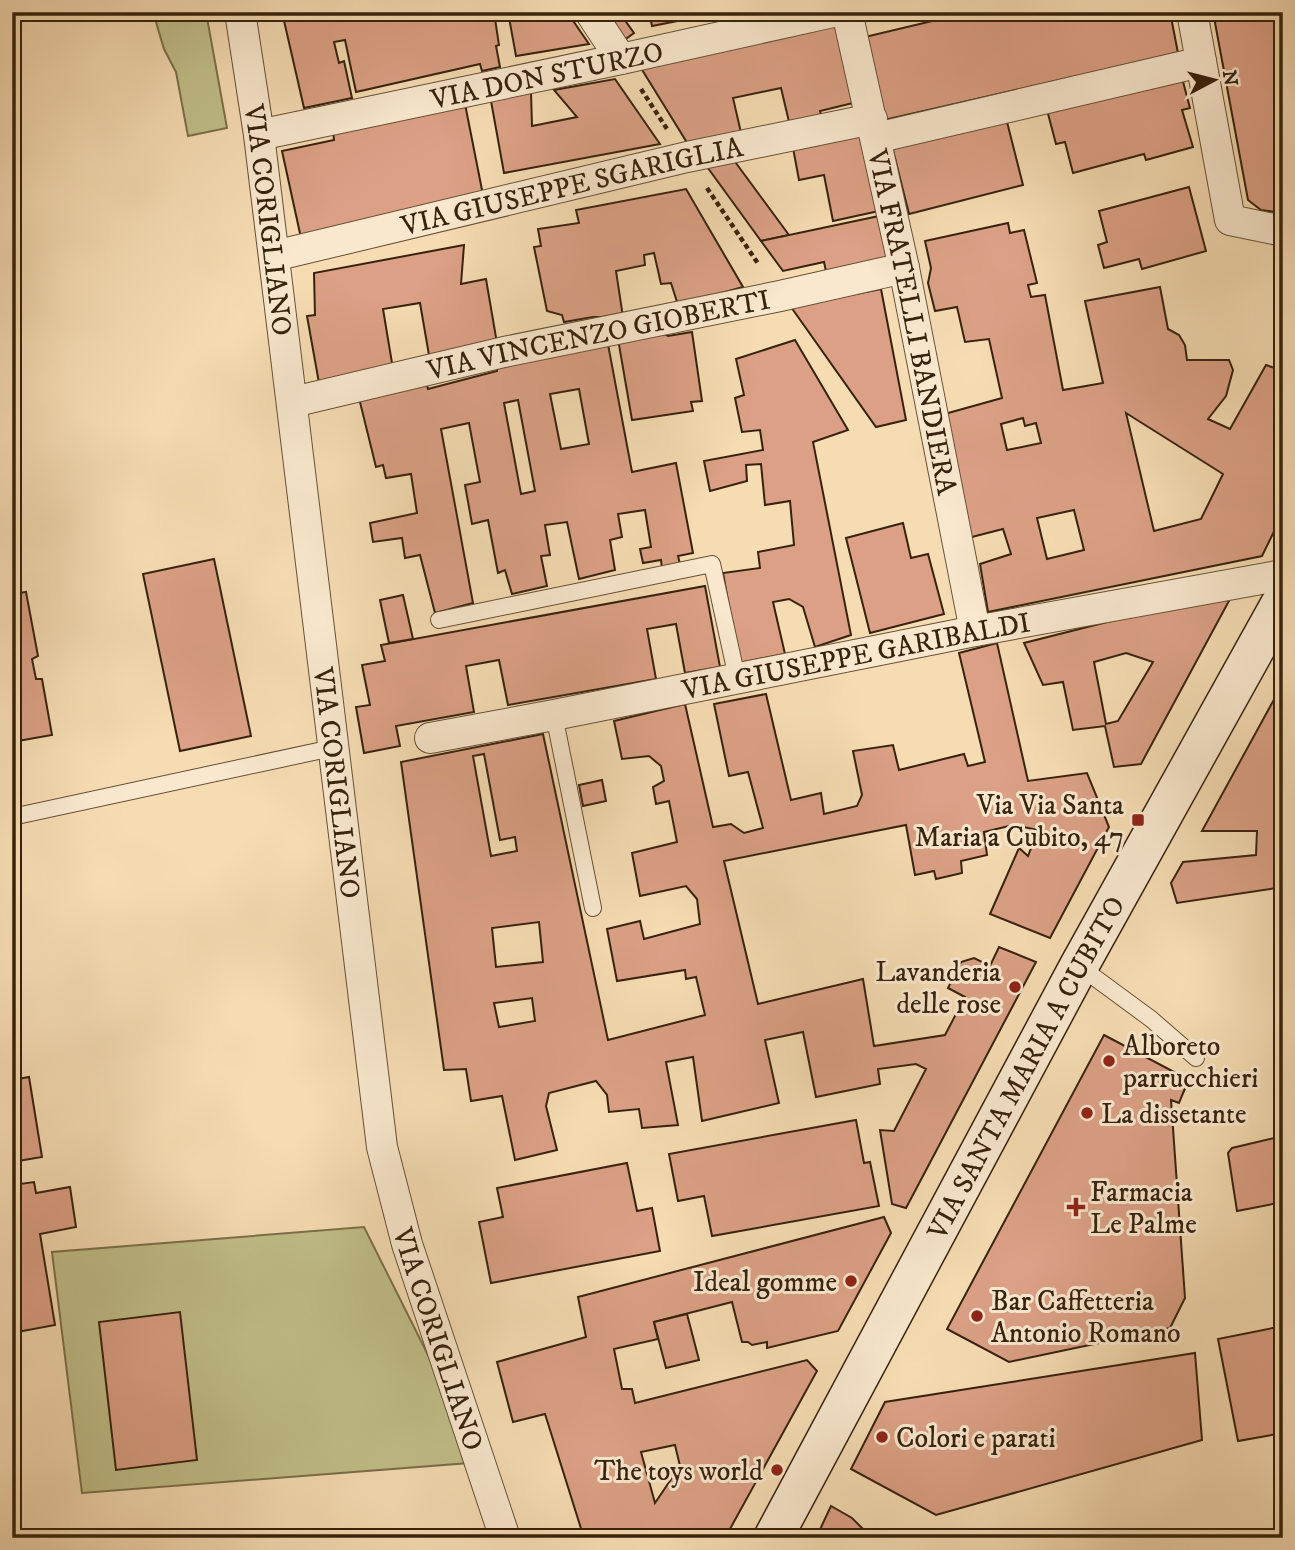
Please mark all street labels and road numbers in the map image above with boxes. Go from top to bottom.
street label: VIA DON STURZO [427,34,667,118]
street label: VIA CORIGLIANO [235,101,299,338]
street label: VIA GIUSEPPE SGARIGLIA [397,130,747,244]
street label: VIA FRATELLI BANDIERA [859,145,964,499]
street label: VIA VINCENZO GIOBERTI [423,282,773,389]
street label: VIA GIUSEPPE GARIBALDI [678,605,1033,708]
street label: VIA CORIGLIANO [305,664,368,901]
street label: VIA SANTA MARIA A CUBITO [920,890,1133,1247]
street label: VIA CORIGLIANO [384,1223,491,1455]

